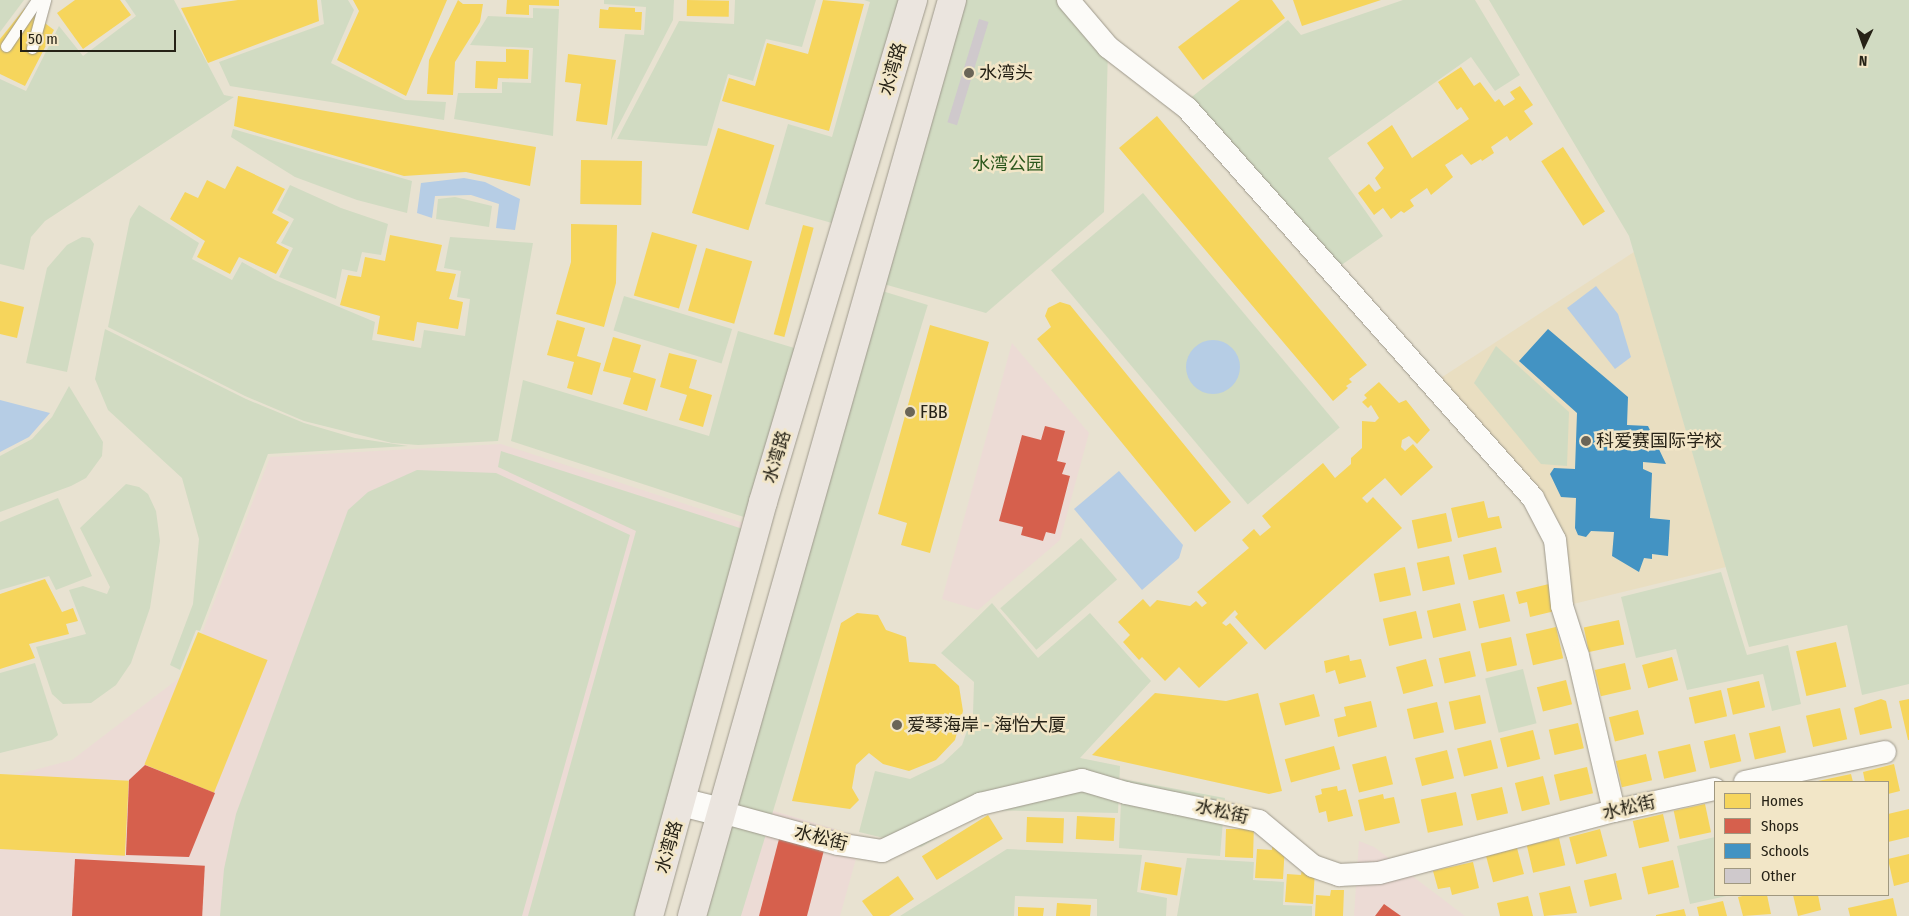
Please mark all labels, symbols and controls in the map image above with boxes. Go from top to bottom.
scale bar [22,20,179,52]
north arrow [1839,20,1889,70]
text: 50 m [28,30,58,48]
street label: 水湾路 [875,40,911,98]
text: N [1859,52,1868,69]
place label: 水湾头 [979,62,1033,84]
marker: 水湾头 [963,67,975,79]
park label: 水湾公园 [972,153,1044,175]
place label: FBB [920,401,948,423]
marker: FBB [904,406,916,418]
street label: 水湾路 [759,428,795,486]
place label: 科爱赛国际学校 [1596,430,1722,452]
marker: 科爱赛国际学校 [1580,435,1592,447]
place label: 爱琴海岸 - 海怡大厦 [907,714,1066,736]
marker: 爱琴海岸 - 海怡大厦 [891,719,903,731]
legend [1714,781,1889,896]
street label: 水松街 [1600,791,1658,825]
text: Homes [1761,792,1803,810]
street label: 水松街 [1193,795,1251,829]
text: Shops [1761,817,1799,835]
street label: 水湾路 [651,818,687,876]
street label: 水松街 [792,821,850,855]
text: Schools [1761,842,1809,860]
text: Other [1761,867,1796,885]

